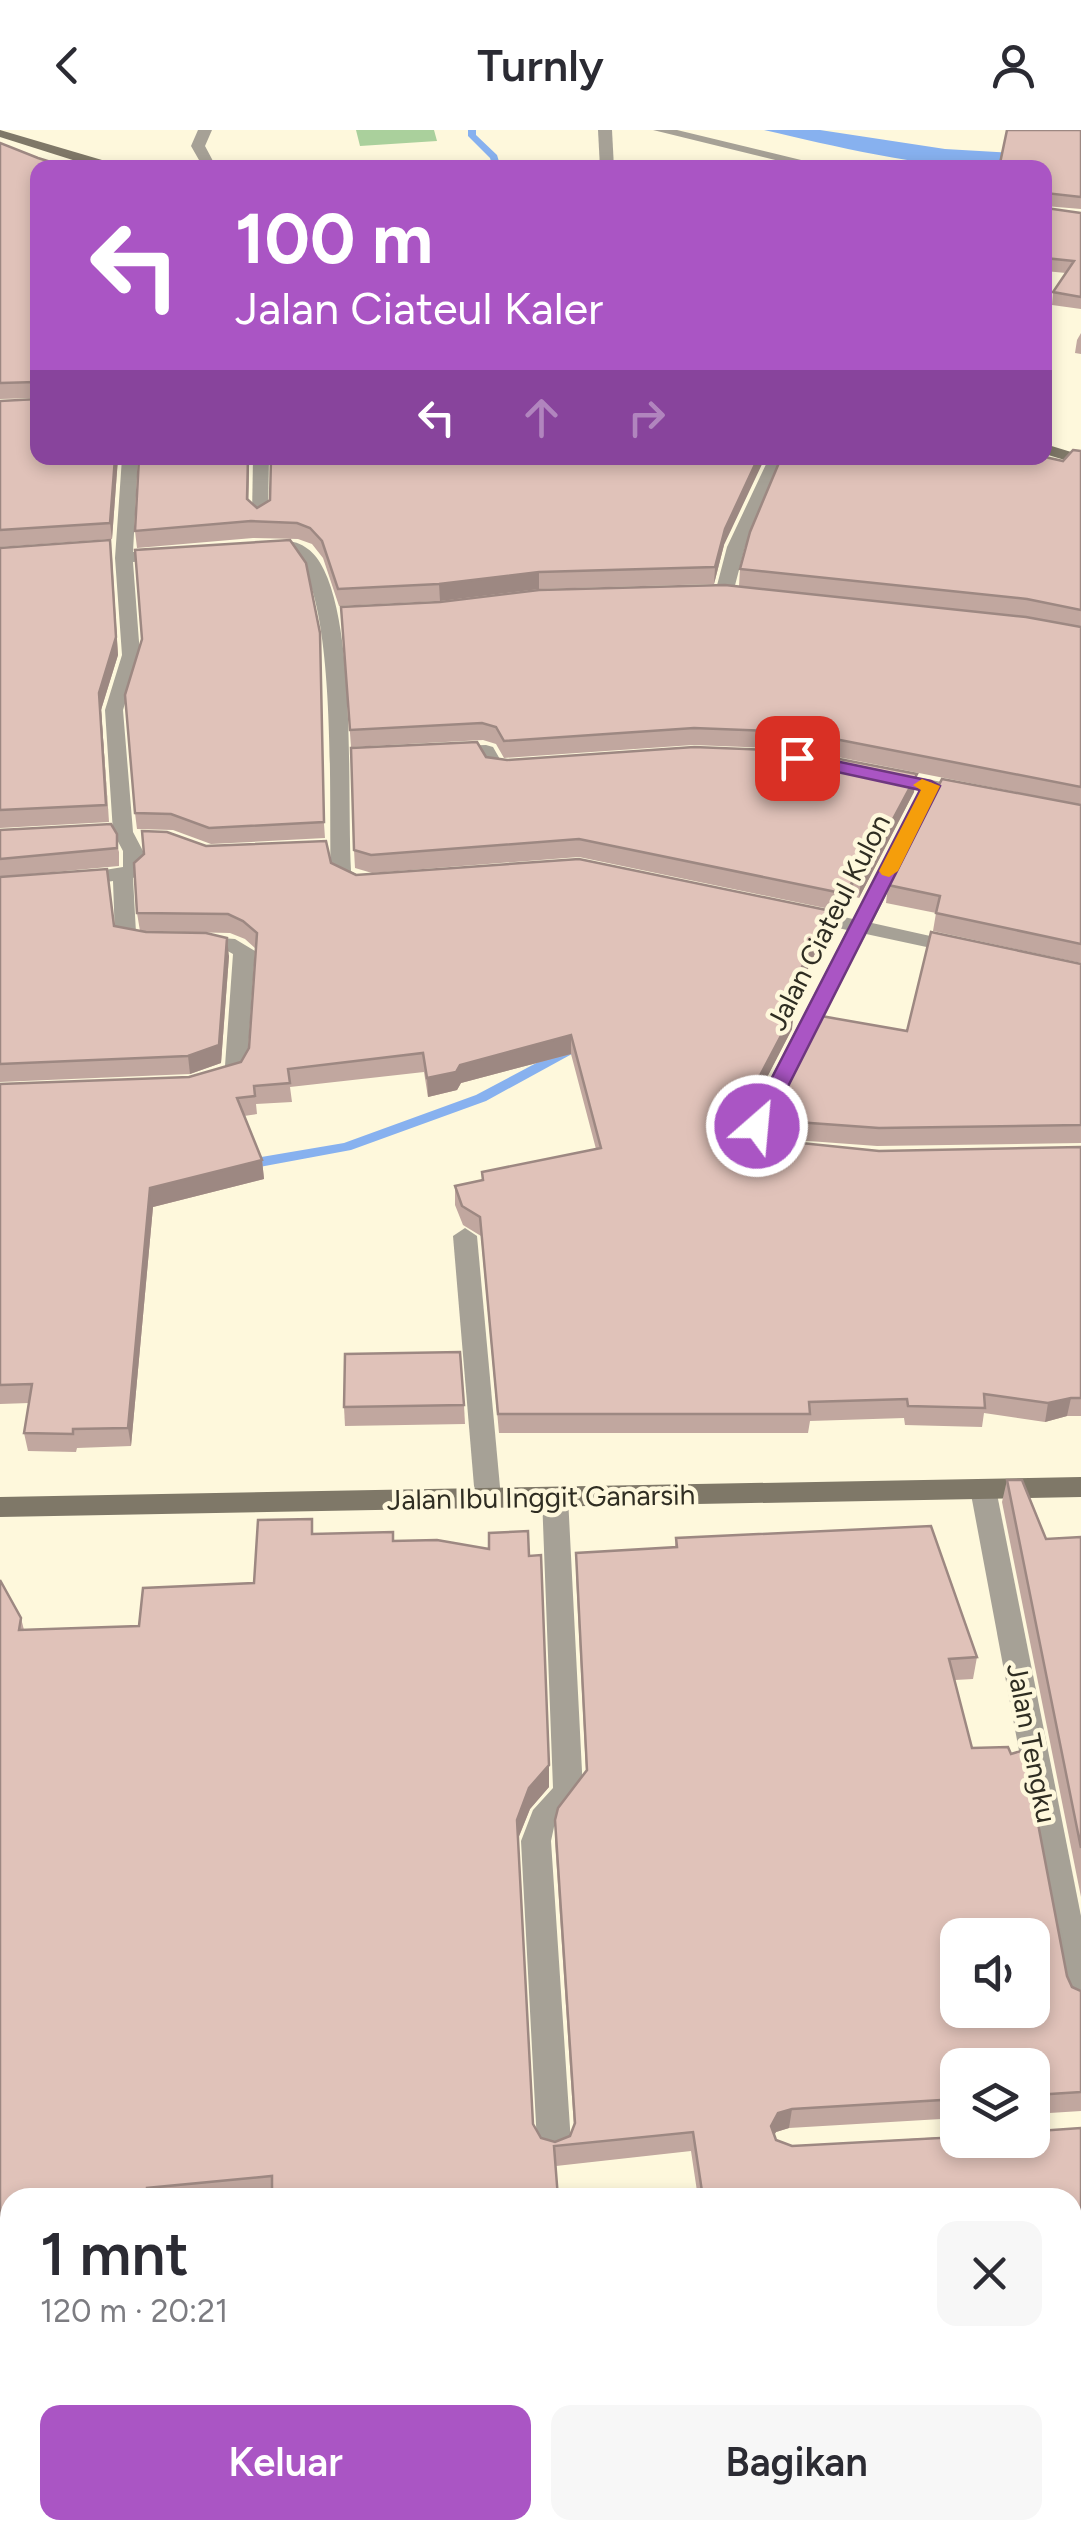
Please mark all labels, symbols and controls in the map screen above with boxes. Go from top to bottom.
icon: back [40,38,95,93]
text: Turnly [477,38,604,92]
icon: person [986,38,1041,93]
text: 100 m [235,196,433,281]
icon: left [70,200,200,330]
text: Jalan Ciateul Kaler [235,281,603,335]
icon: left [409,390,464,445]
icon: ahead [514,390,569,445]
icon: right [619,390,674,445]
pin [755,716,840,801]
icon: arrive [770,731,825,786]
street label: Jalan Ciateul Kulon [759,808,897,1036]
position arrow [705,1074,809,1178]
street label: Jalan Ibu Inggit Ganarsih [387,1477,695,1517]
street label: Jalan Tengku [1000,1660,1064,1826]
map controls [940,1918,1050,2158]
button: sound [940,1918,1050,2028]
button: layers [940,2048,1050,2158]
text: 1 mnt [40,2218,189,2290]
button: close [937,2221,1042,2326]
text: 120 m · 20:21 [40,2292,228,2330]
button: Keluar [40,2405,531,2520]
button: Bagikan [551,2405,1042,2520]

